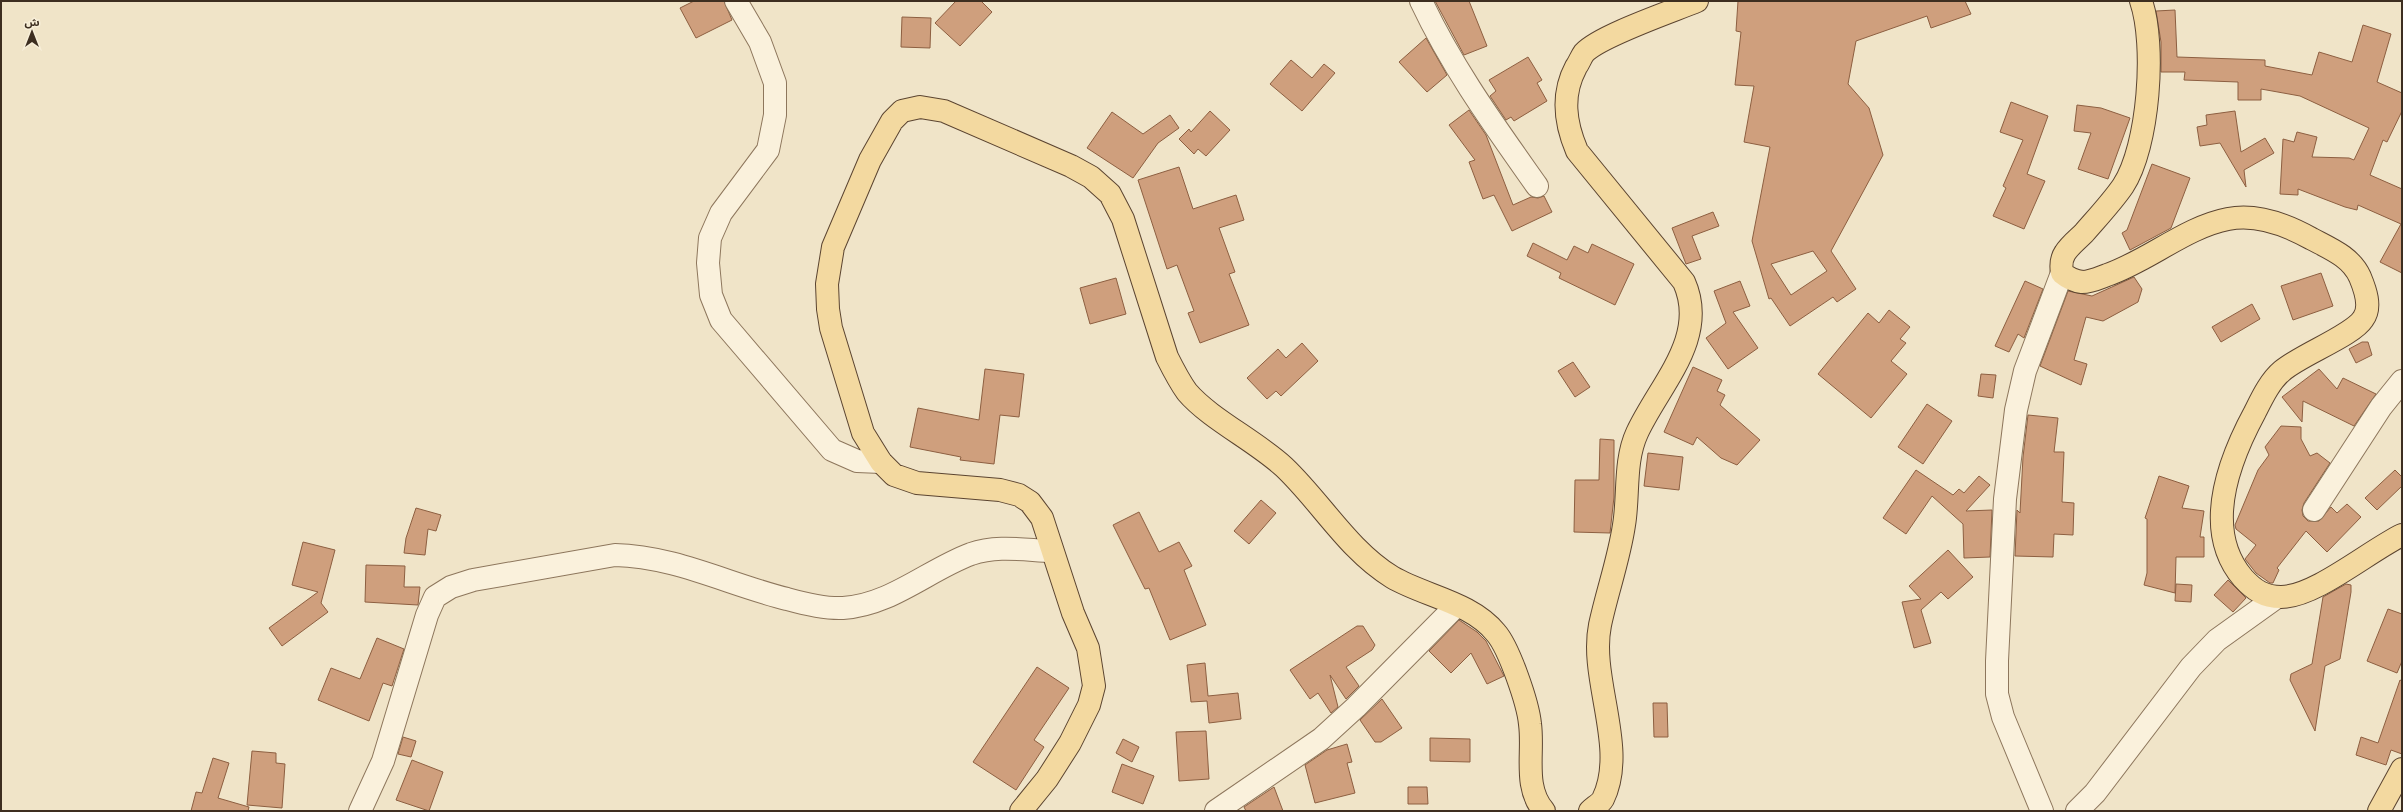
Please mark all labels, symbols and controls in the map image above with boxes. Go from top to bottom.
north arrow [12,12,52,52]
text: ش [24,14,40,31]

